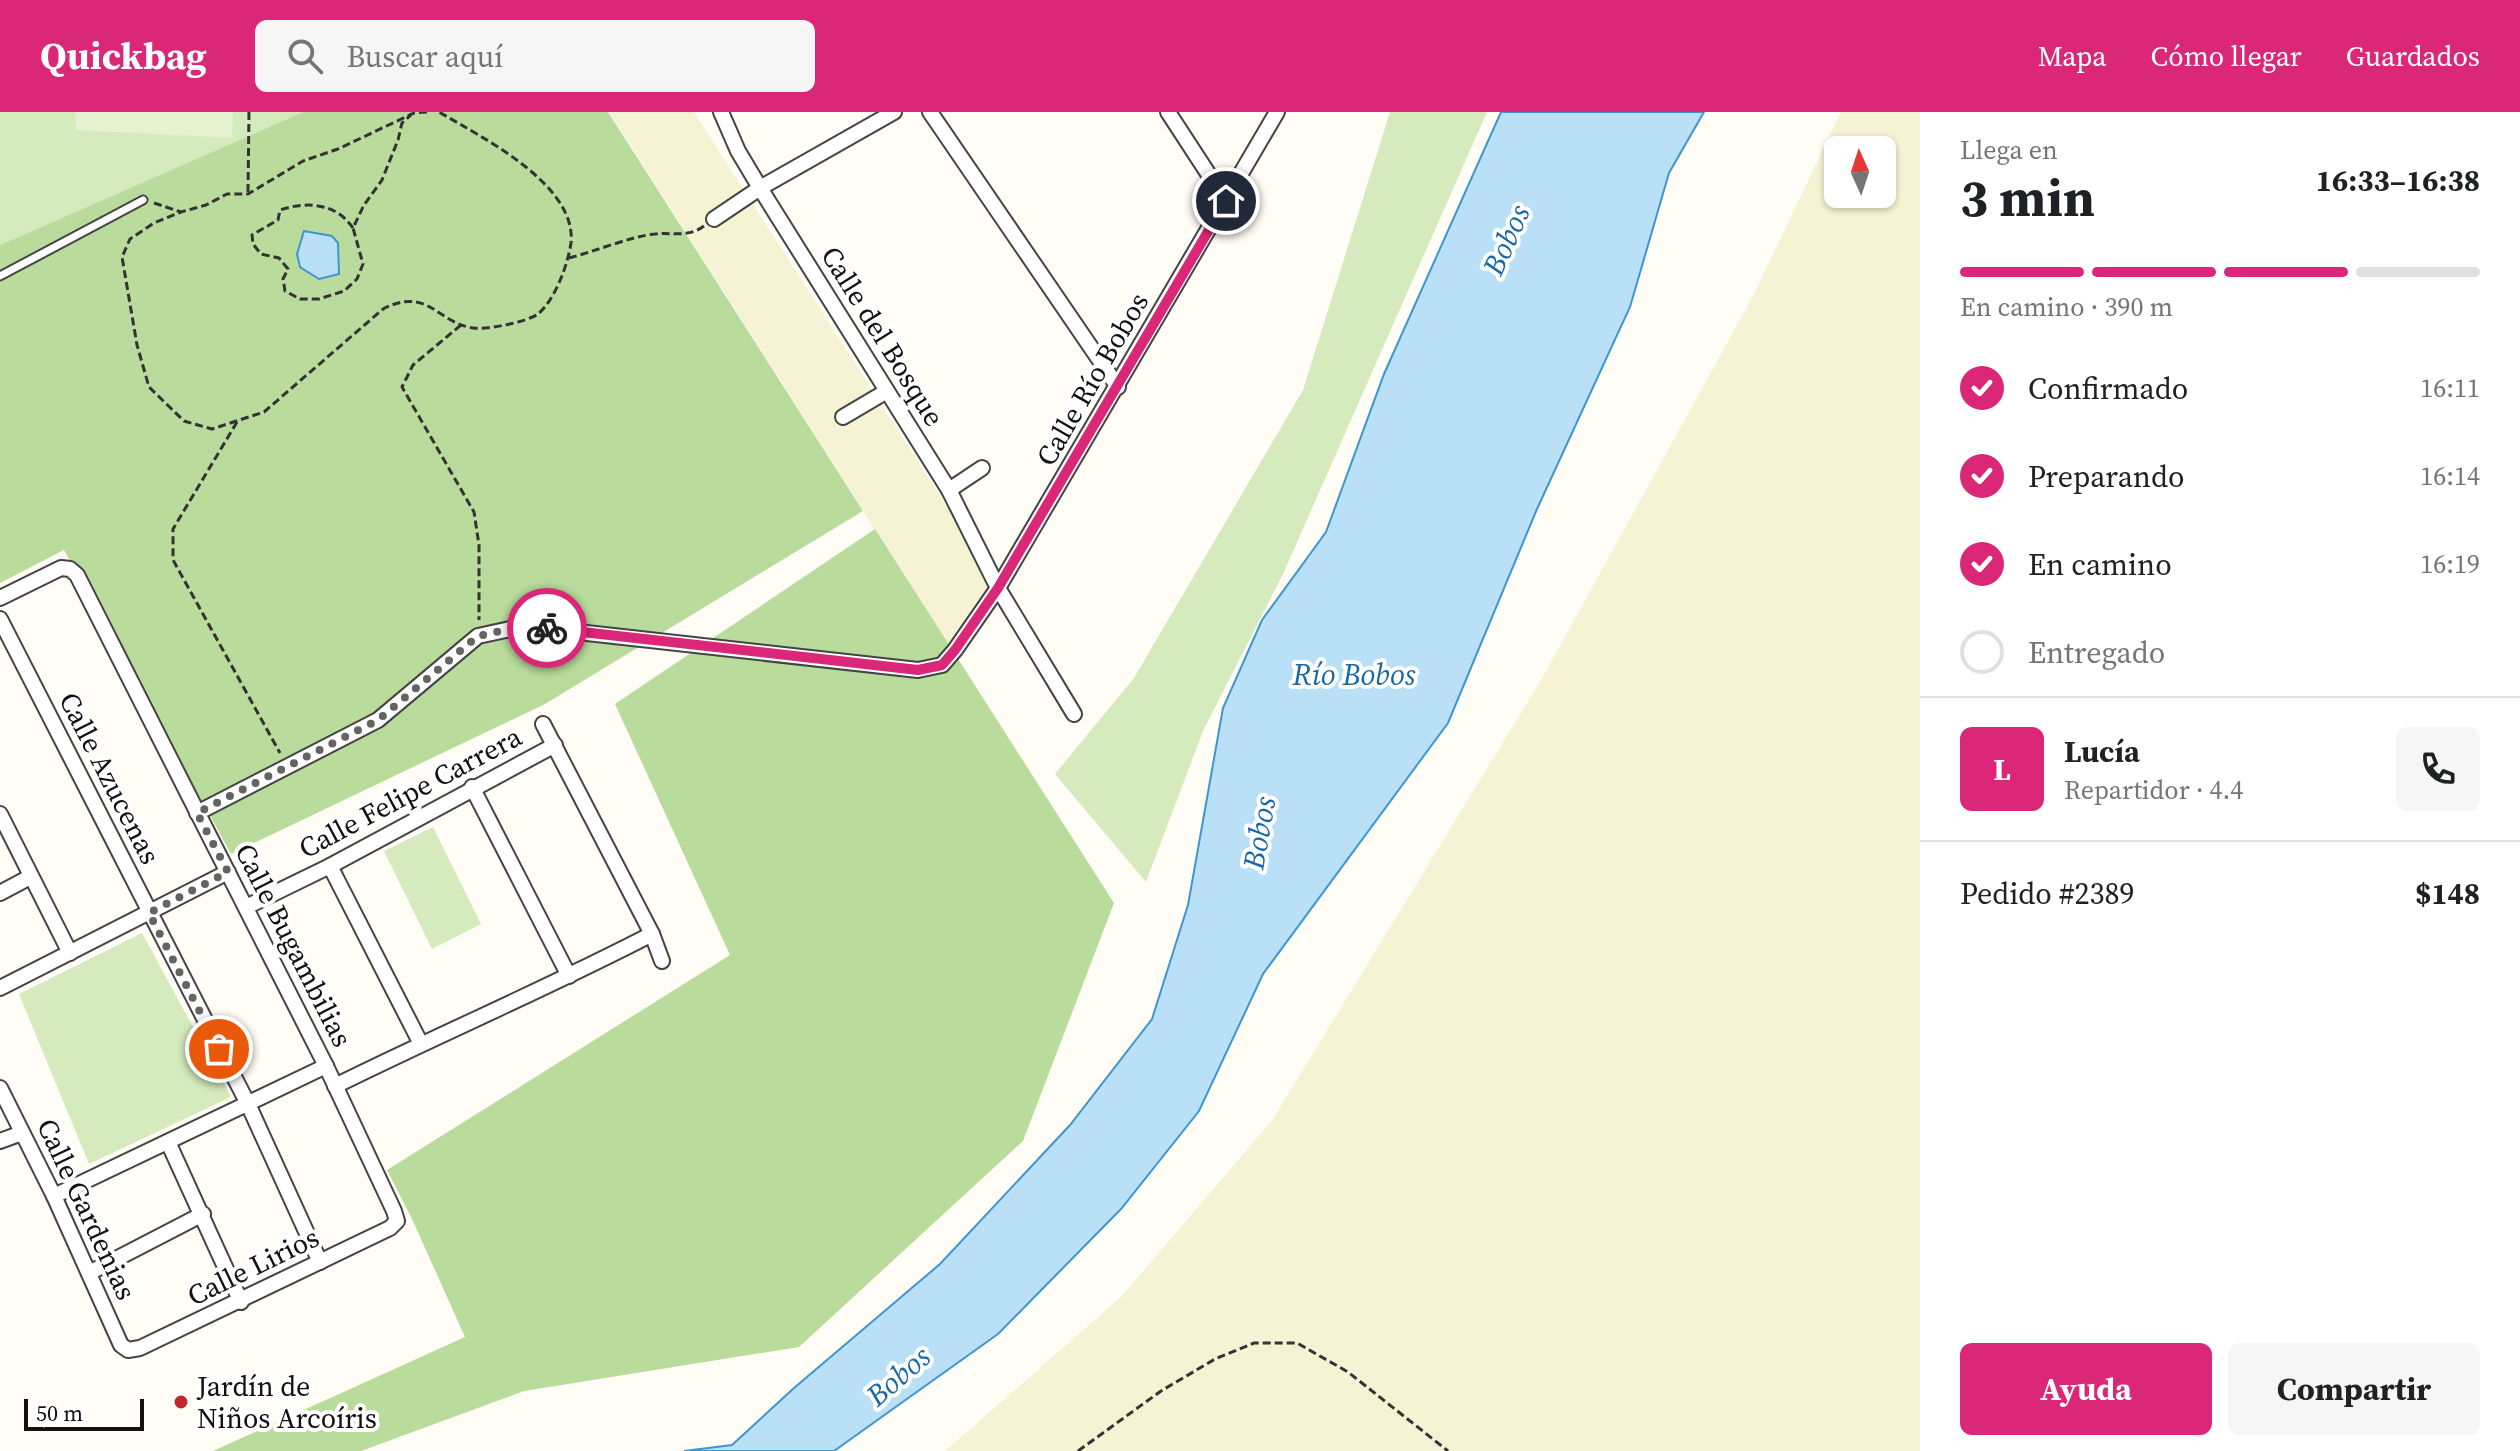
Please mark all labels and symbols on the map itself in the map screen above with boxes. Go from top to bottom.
north arrow [1824,136,1896,208]
pin [1192,167,1260,235]
water label: Bobos [1472,198,1540,283]
street label: Calle del Bosque [813,239,953,433]
street label: Calle Río Bobos [1027,285,1157,473]
courier [507,588,587,668]
water label: Río Bobos [1292,654,1416,695]
street label: Calle Azucenas [50,686,170,870]
street label: Calle Felipe Carrera [292,717,529,867]
water label: Bobos [1232,793,1286,873]
street label: Calle Bugambilias [226,837,362,1053]
pin [185,1015,253,1083]
street label: Calle Gardenias [28,1112,146,1306]
street label: Calle Lirios [181,1218,325,1314]
water label: Bobos [856,1336,939,1416]
place label: Jardín de Niños Arcoíris [196,1367,377,1437]
marker: Jardín de Niños Arcoíris [172,1393,190,1411]
scale bar [24,1395,144,1431]

